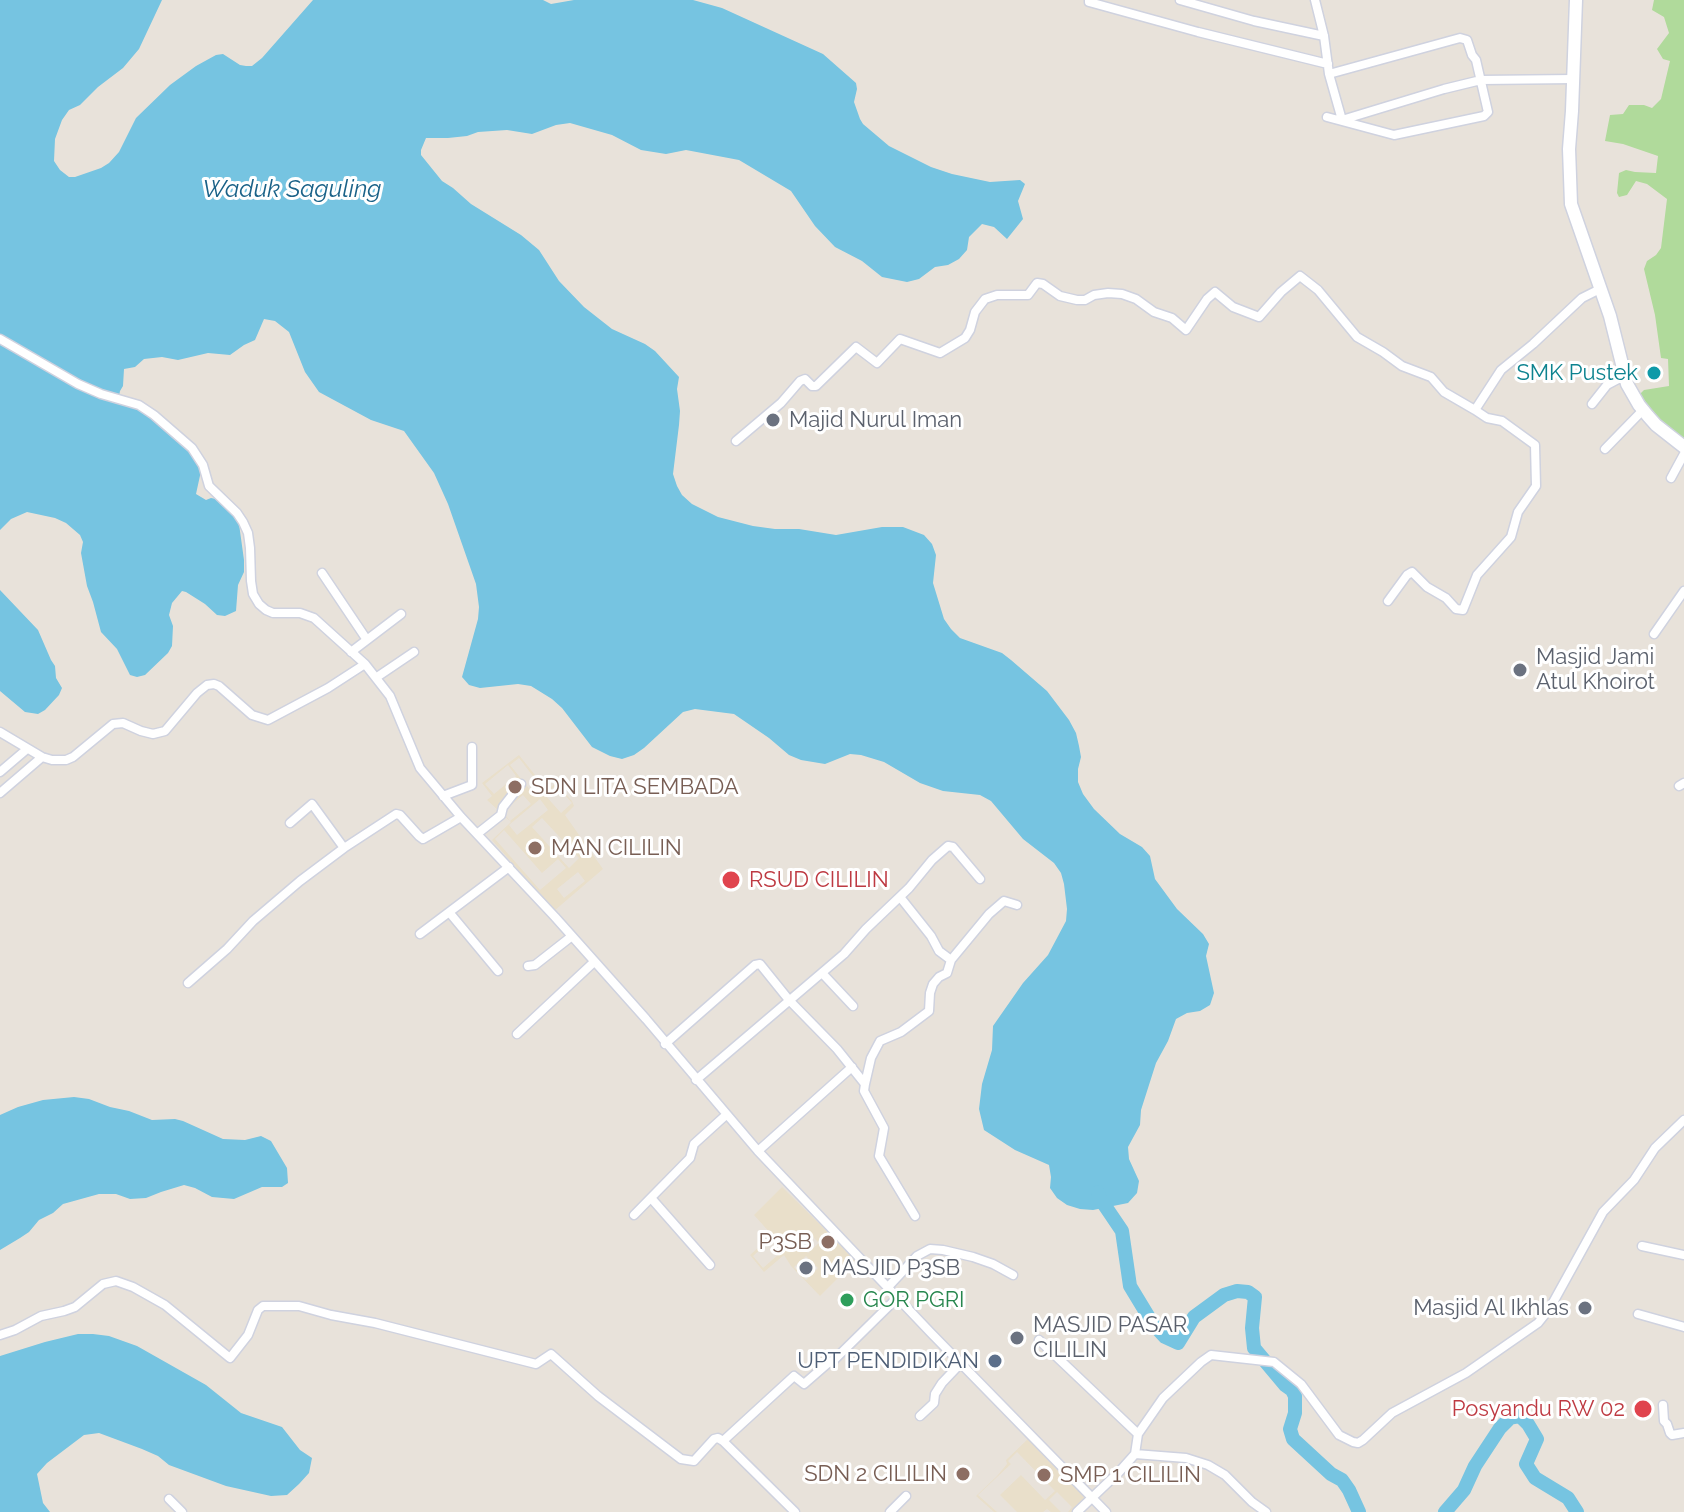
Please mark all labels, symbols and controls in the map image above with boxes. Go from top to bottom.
water label: Waduk Saguling [202,176,382,204]
place label: SMK Pustek [1516,360,1638,386]
marker: SMK Pustek [1645,364,1663,382]
place label: Majid Nurul Iman [789,407,962,433]
marker: Majid Nurul Iman [764,411,782,429]
place label: Masjid Jami Atul Khoirot [1536,644,1655,696]
marker: Masjid Jami Atul Khoirot [1511,661,1529,679]
place label: SDN LITA SEMBADA [531,774,739,800]
marker: SDN LITA SEMBADA [506,778,524,796]
place label: MAN CILILIN [551,835,682,861]
marker: MAN CILILIN [526,839,544,857]
place label: RSUD CILILIN [749,867,889,893]
marker: RSUD CILILIN [720,869,742,891]
place label: P3SB [759,1229,812,1255]
marker: P3SB [819,1233,837,1251]
place label: MASJID P3SB [822,1255,960,1281]
marker: MASJID P3SB [797,1259,815,1277]
place label: GOR PGRI [863,1287,965,1313]
marker: GOR PGRI [838,1291,856,1309]
place label: Masjid Al Ikhlas [1413,1295,1569,1321]
marker: Masjid Al Ikhlas [1576,1299,1594,1317]
place label: MASJID PASAR CILILIN [1033,1312,1187,1364]
marker: MASJID PASAR CILILIN [1008,1329,1026,1347]
place label: UPT PENDIDIKAN [797,1348,979,1374]
marker: UPT PENDIDIKAN [986,1352,1004,1370]
place label: Posyandu RW 02 [1452,1396,1625,1422]
marker: Posyandu RW 02 [1632,1398,1654,1420]
place label: SDN 2 CILILIN [804,1461,947,1487]
place label: SMP 1 CILILIN [1060,1462,1201,1488]
marker: SDN 2 CILILIN [954,1465,972,1483]
marker: SMP 1 CILILIN [1035,1466,1053,1484]

